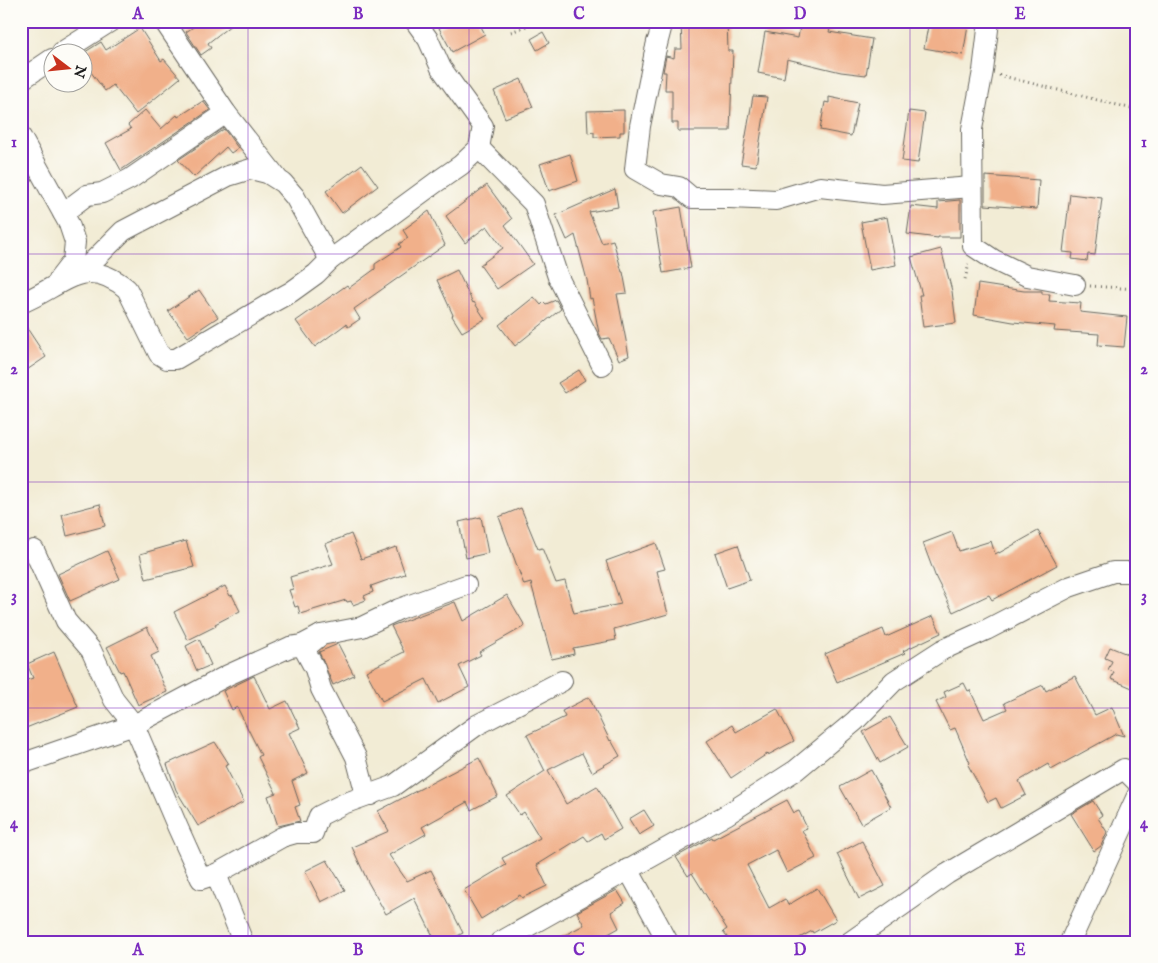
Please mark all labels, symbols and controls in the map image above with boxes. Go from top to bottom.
text: A [132,5,145,25]
text: B [353,5,364,25]
text: C [573,5,585,25]
text: D [794,5,807,25]
text: E [1014,5,1026,25]
north arrow [42,42,92,92]
text: N [69,62,90,80]
text: 1 [11,133,17,153]
text: 1 [1141,133,1147,153]
text: 2 [10,360,18,380]
text: 2 [1140,360,1148,380]
text: 3 [11,587,17,607]
text: 3 [1141,587,1147,607]
text: 4 [10,814,19,834]
text: 4 [1140,814,1149,834]
text: A [132,941,145,961]
text: B [353,941,364,961]
text: C [573,941,585,961]
text: D [794,941,807,961]
text: E [1014,941,1026,961]

